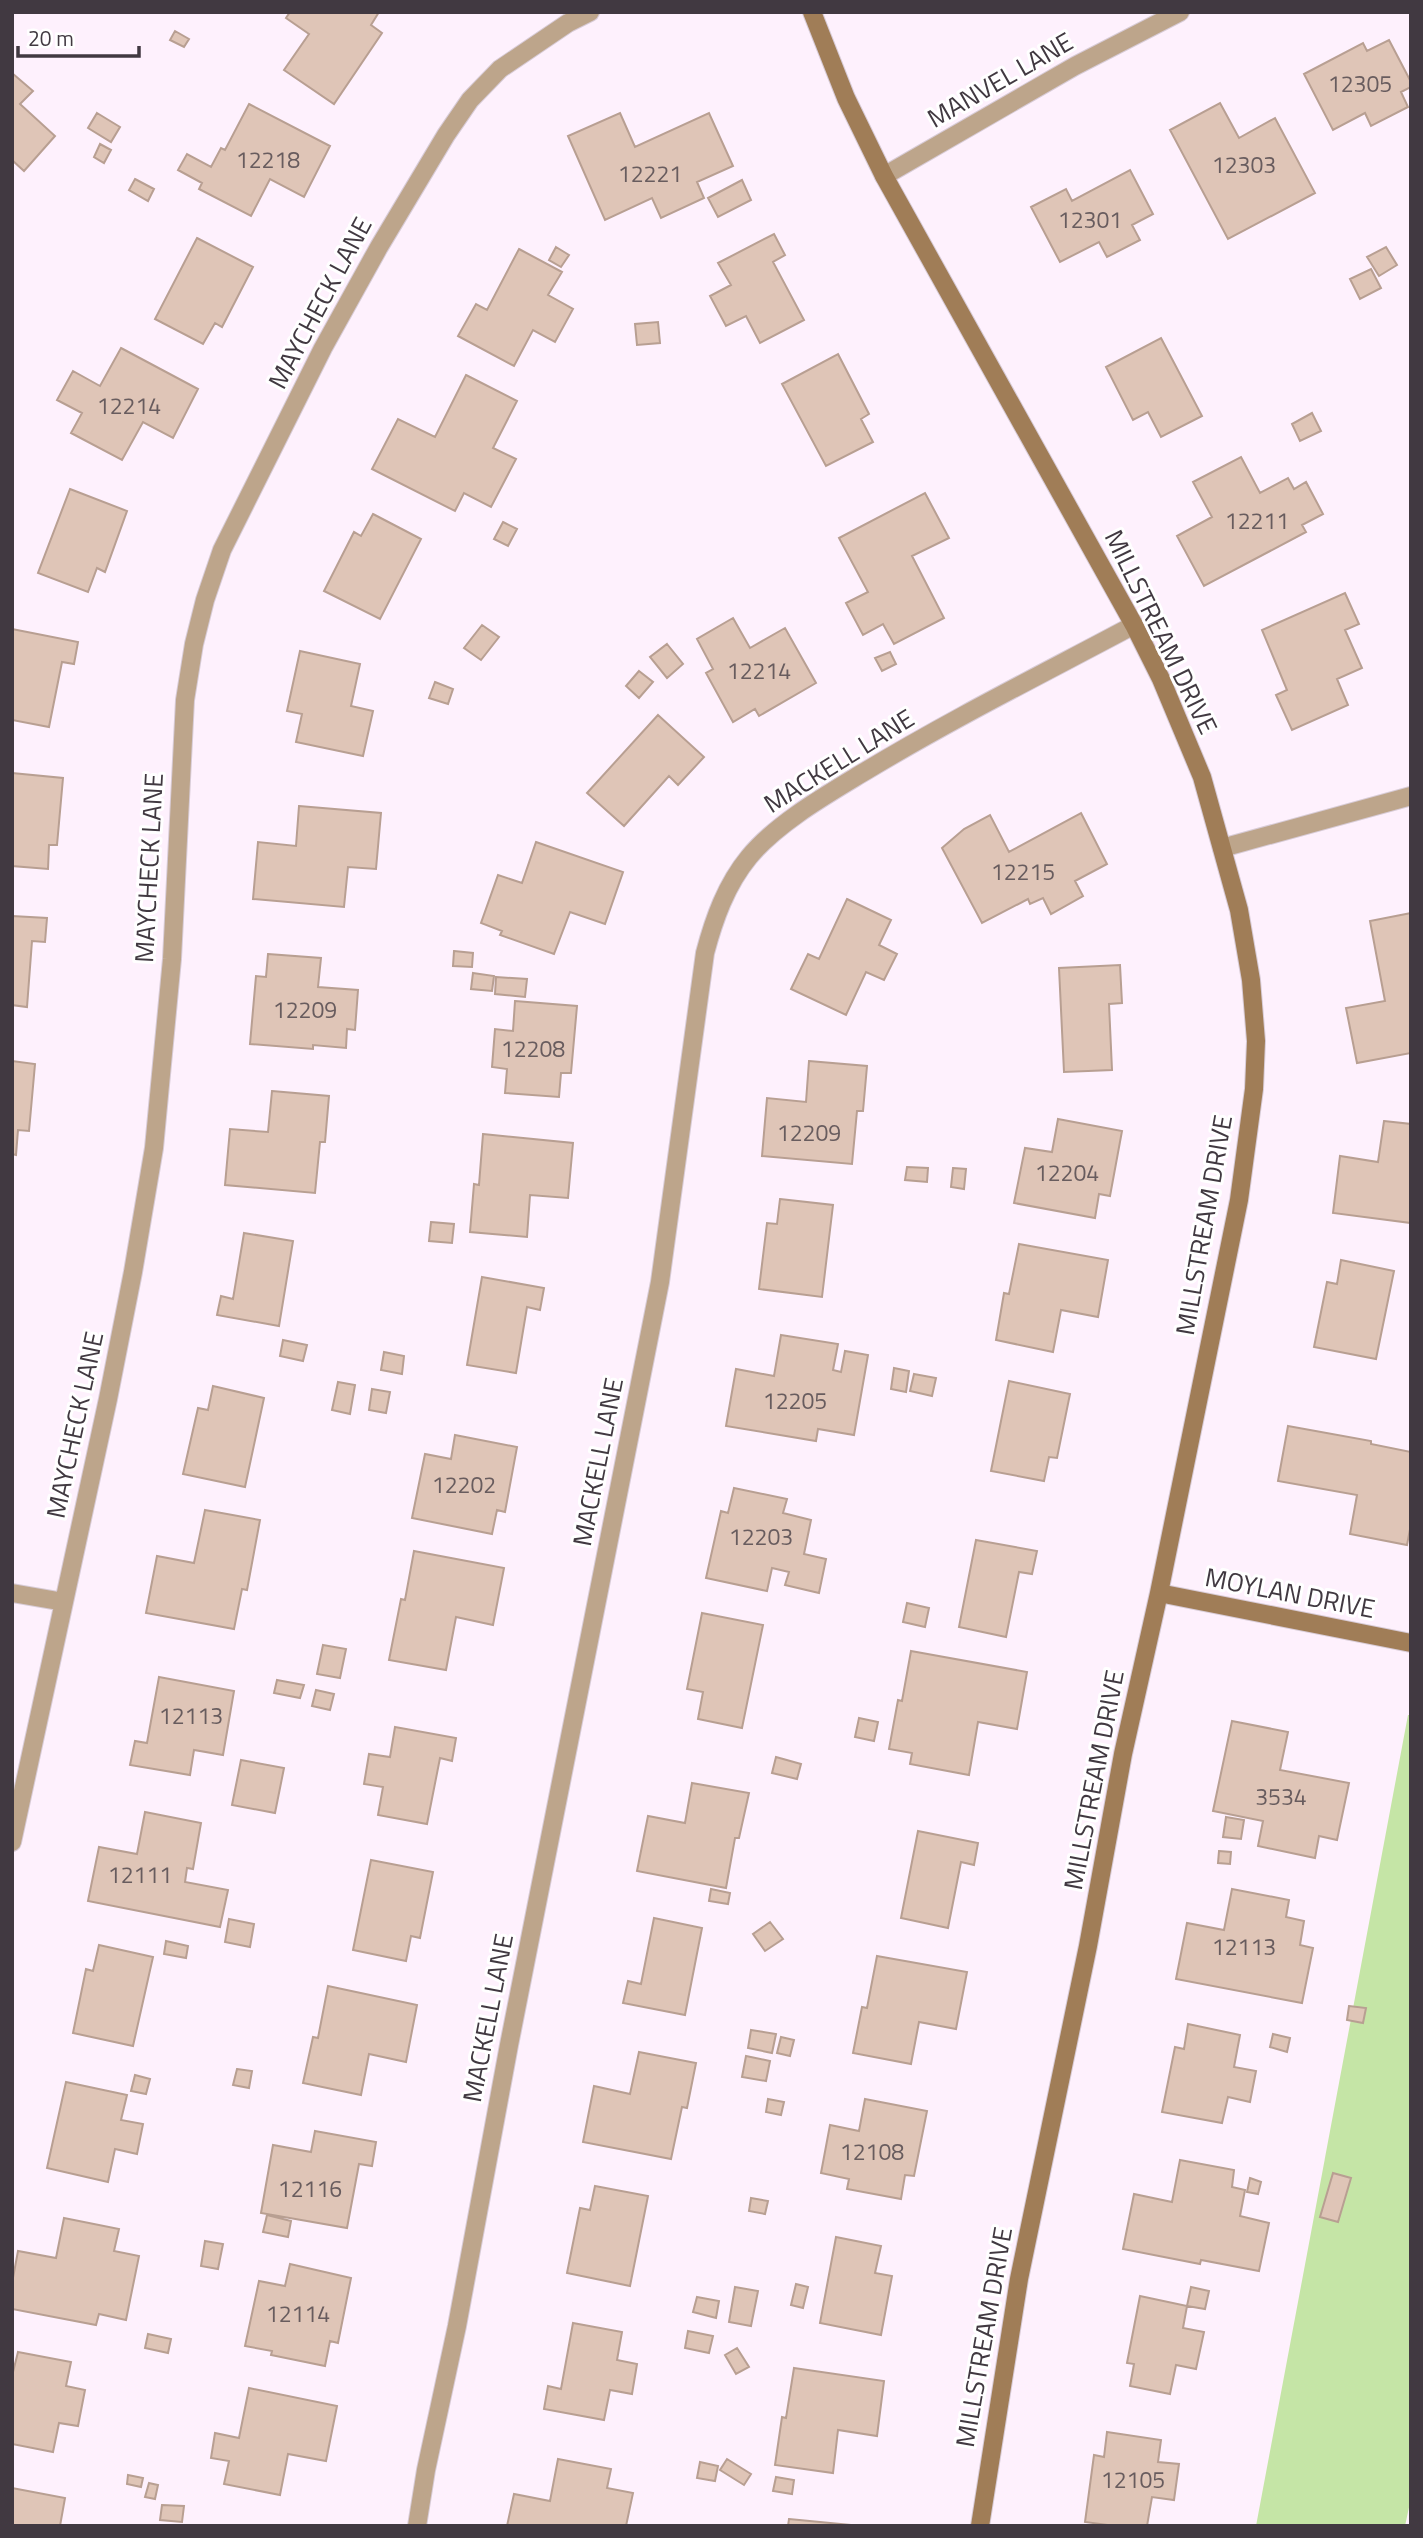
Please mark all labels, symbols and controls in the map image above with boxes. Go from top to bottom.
scale bar [18,14,138,58]
text: 20 m [28,22,74,54]
street label: MANVEL LANE [920,22,1080,137]
house number: 12305 [1328,66,1392,101]
house number: 12218 [236,142,300,177]
house number: 12303 [1212,147,1276,182]
house number: 12221 [618,156,682,191]
house number: 12301 [1058,202,1122,237]
street label: MAYCHECK LANE [258,210,381,396]
house number: 12214 [97,388,161,423]
house number: 12211 [1225,503,1289,538]
street label: MILLSTREAM DRIVE [1095,523,1228,741]
house number: 12214 [727,653,791,688]
street label: MACKELL LANE [756,699,922,822]
street label: MAYCHECK LANE [124,772,173,964]
house number: 12215 [991,854,1055,889]
house number: 12209 [273,992,337,1027]
house number: 12208 [501,1031,565,1066]
street label: MILLSTREAM DRIVE [1165,1112,1242,1338]
house number: 12209 [777,1115,841,1150]
house number: 12204 [1035,1155,1099,1190]
street label: MAYCHECK LANE [36,1328,113,1522]
street label: MACKELL LANE [562,1374,633,1549]
house number: 12205 [763,1383,827,1418]
house number: 12202 [432,1467,496,1502]
house number: 12203 [729,1519,793,1554]
street label: MOYLAN DRIVE [1202,1557,1378,1628]
street label: MILLSTREAM DRIVE [1053,1667,1134,1893]
house number: 12113 [159,1698,223,1733]
house number: 3534 [1255,1779,1307,1814]
house number: 12111 [108,1857,172,1892]
house number: 12113 [1212,1929,1276,1964]
street label: MACKELL LANE [452,1930,523,2105]
house number: 12108 [840,2134,904,2169]
house number: 12116 [278,2171,342,2206]
street label: MILLSTREAM DRIVE [945,2224,1022,2450]
house number: 12114 [266,2296,330,2331]
house number: 12105 [1101,2462,1165,2497]

